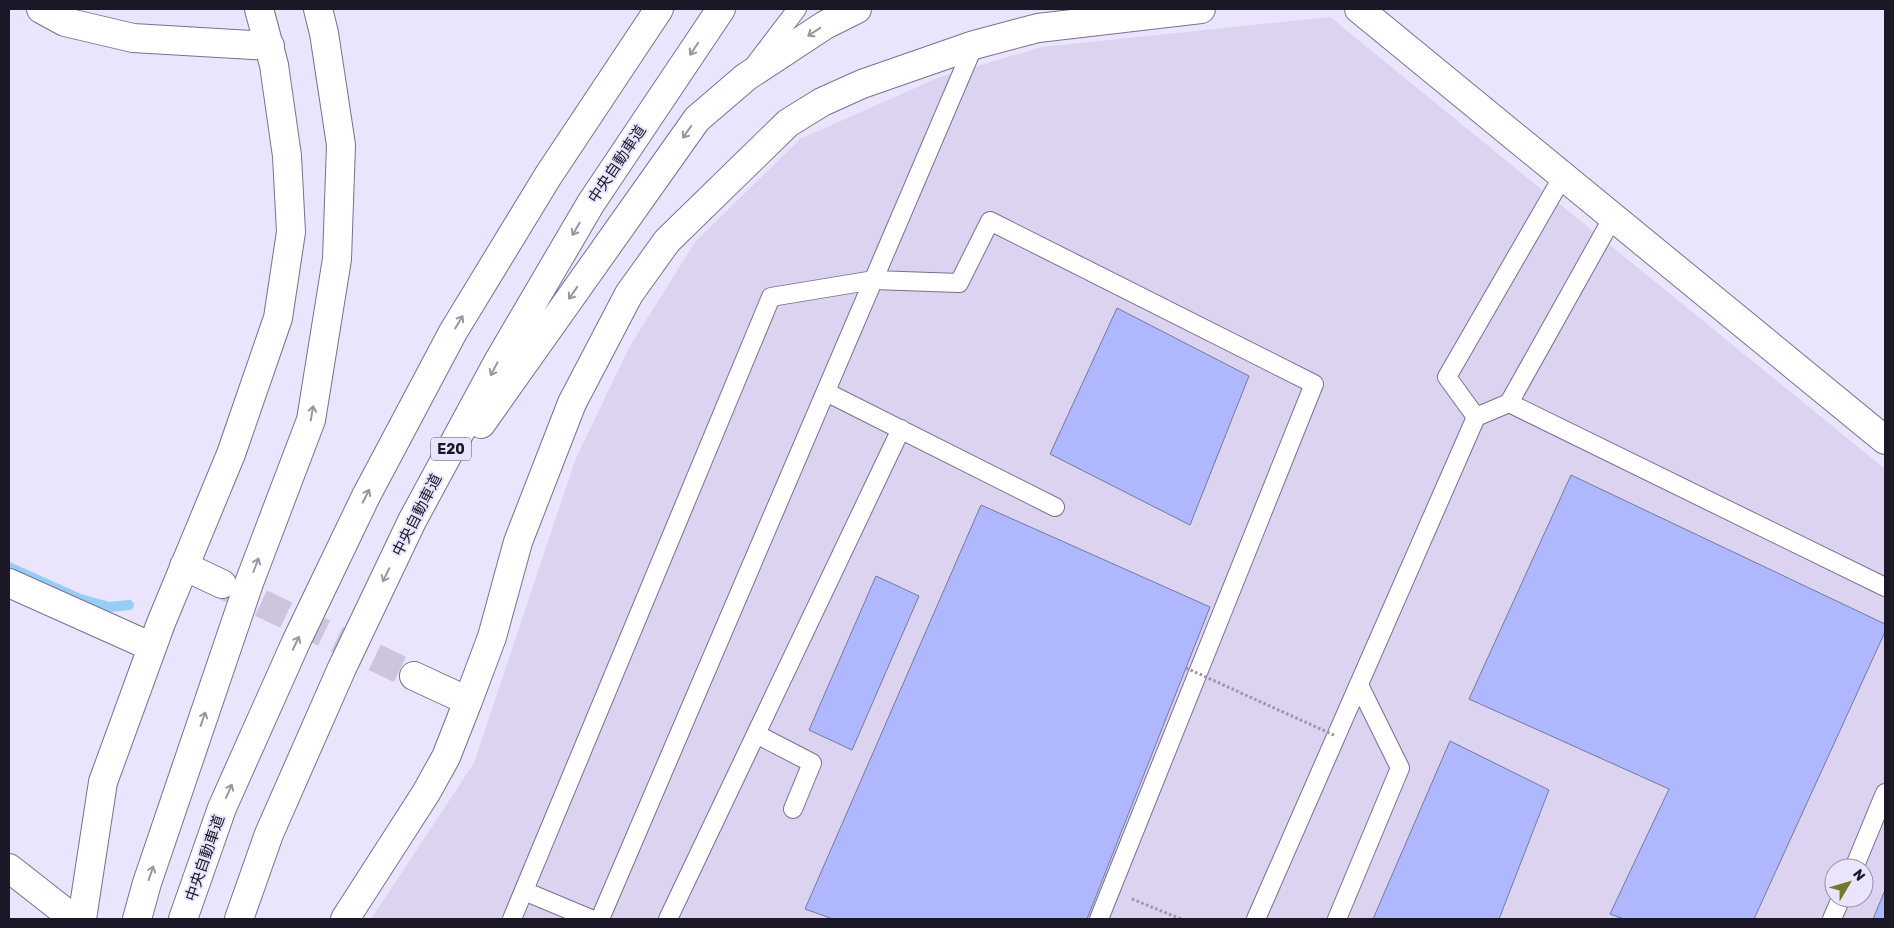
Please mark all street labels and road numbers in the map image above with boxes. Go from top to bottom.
street label: 中央自動車道 [584,122,650,206]
road number: E20 [431,438,471,460]
street label: 中央自動車道 [389,471,445,559]
street label: 中央自動車道 [182,813,228,903]

